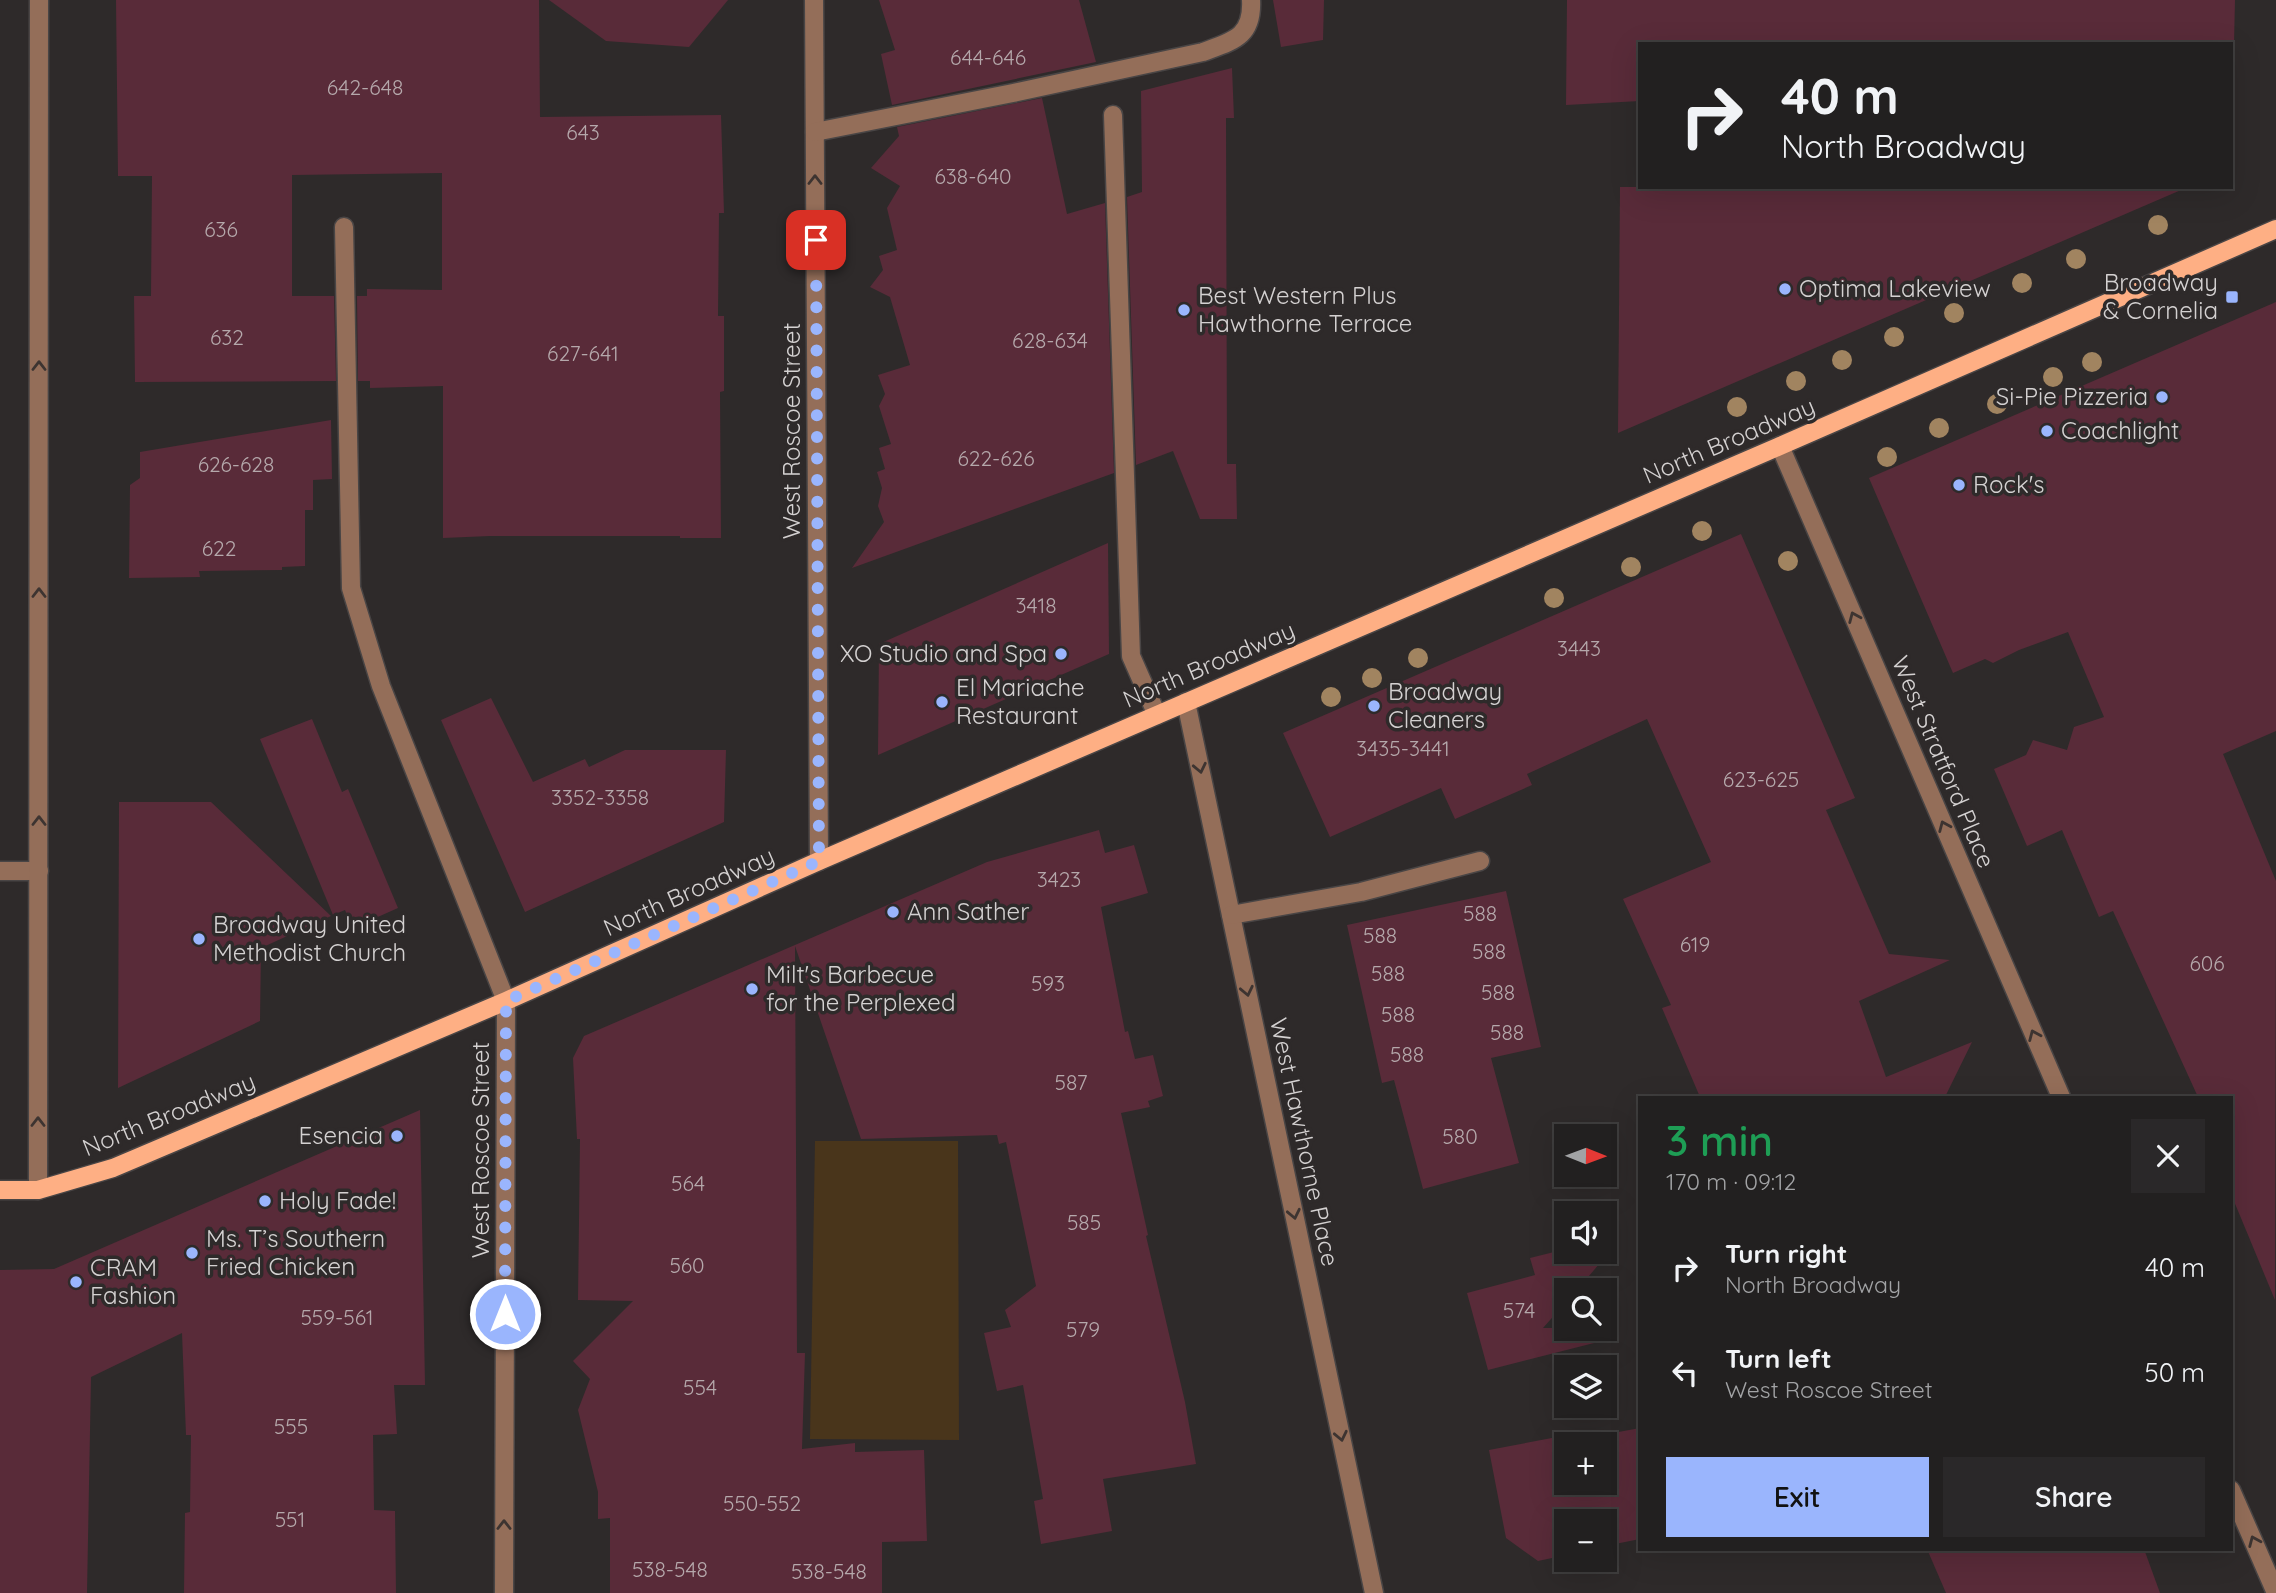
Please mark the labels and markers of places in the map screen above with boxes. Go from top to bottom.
pin [786,210,846,270]
place label: Broadway & Cornelia [2103,267,2218,325]
place label: Optima Lakeview [1799,273,1991,303]
place label: Best Western Plus Hawthorne Terrace [1198,280,1412,338]
marker: Optima Lakeview [1777,281,1793,297]
marker: Broadway & Cornelia [2224,289,2240,305]
marker: Best Western Plus Hawthorne Terrace [1176,302,1192,318]
place label: Si-Pie Pizzeria [1996,381,2148,411]
marker: Si-Pie Pizzeria [2154,389,2170,405]
place label: Coachlight [2061,415,2179,445]
marker: Coachlight [2039,423,2055,439]
place label: Rock's [1973,469,2045,499]
marker: Rock's [1951,477,1967,493]
place label: XO Studio and Spa [840,638,1047,668]
marker: XO Studio and Spa [1053,646,1069,662]
place label: El Mariache Restaurant [956,672,1085,730]
place label: Broadway Cleaners [1388,676,1502,734]
marker: El Mariache Restaurant [934,694,950,710]
marker: Broadway Cleaners [1366,698,1382,714]
place label: Ann Sather [907,896,1029,926]
marker: Ann Sather [885,904,901,920]
place label: Broadway United Methodist Church [213,909,406,967]
marker: Broadway United Methodist Church [191,931,207,947]
place label: Milt's Barbecue for the Perplexed [766,959,955,1017]
marker: Milt's Barbecue for the Perplexed [744,981,760,997]
place label: Esencia [299,1120,383,1150]
marker: Esencia [389,1128,405,1144]
place label: Holy Fade! [279,1185,396,1215]
marker: Holy Fade! [257,1193,273,1209]
place label: Ms. T’s Southern Fried Chicken [206,1223,385,1281]
marker: Ms. T’s Southern Fried Chicken [184,1245,200,1261]
place label: CRAM Fashion [90,1252,176,1310]
marker: CRAM Fashion [68,1274,84,1290]

